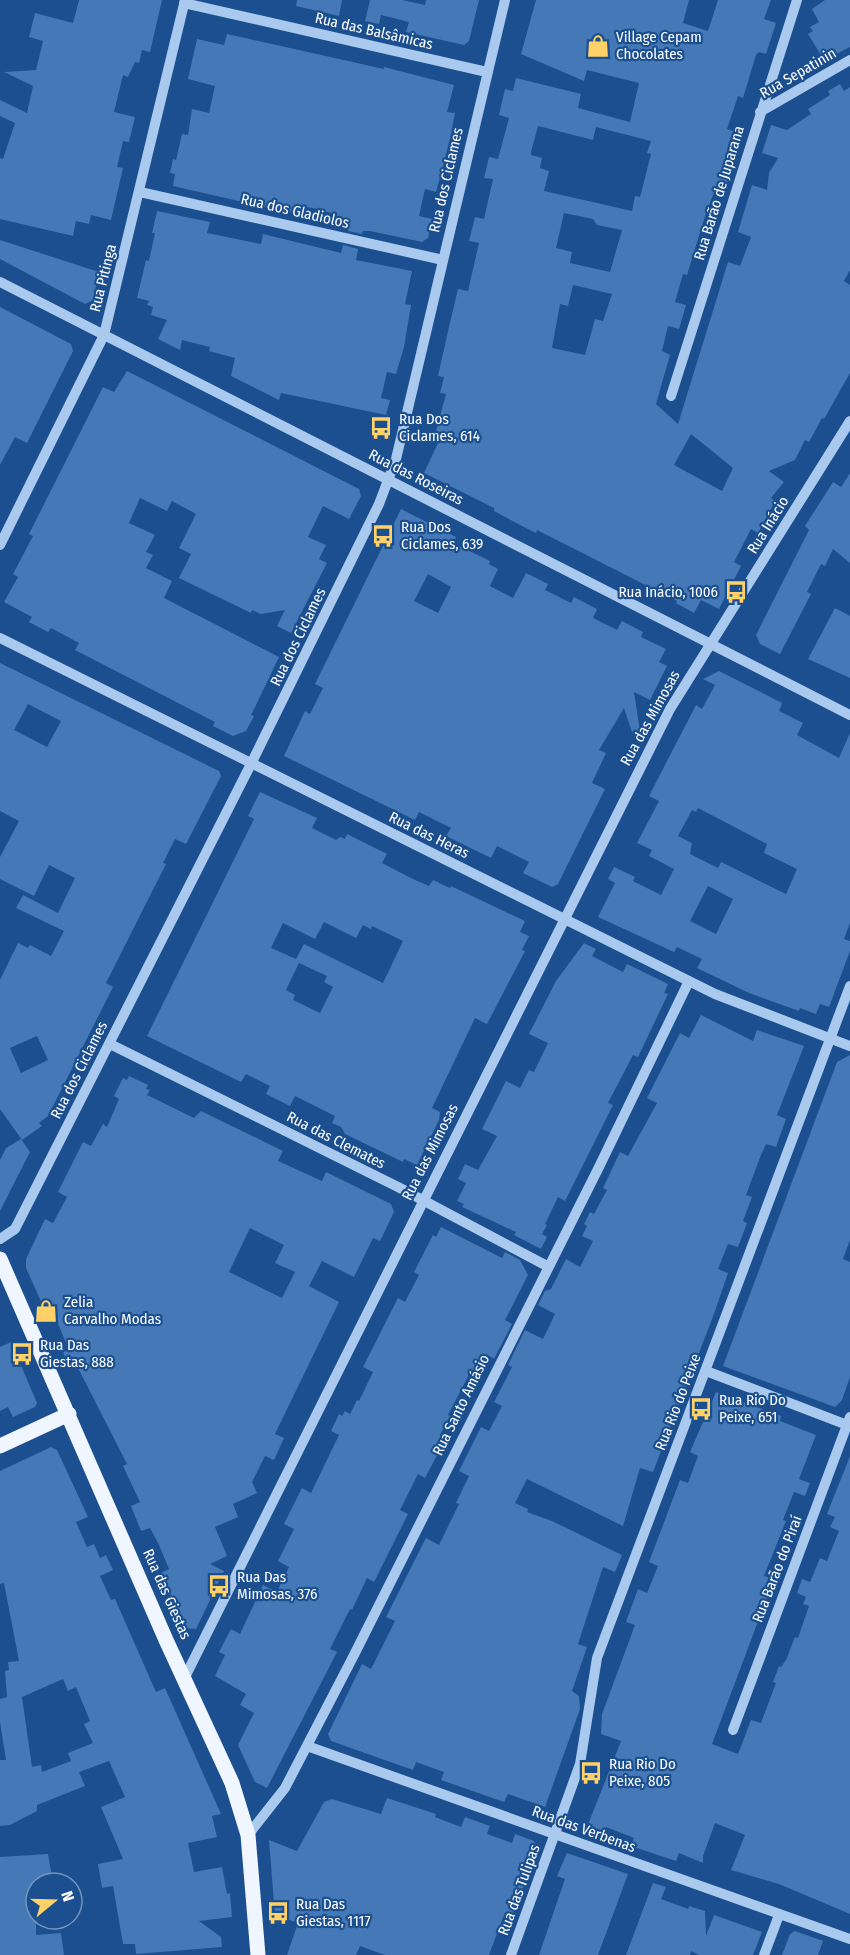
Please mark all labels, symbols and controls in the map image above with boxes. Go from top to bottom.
street label: Rua das Balsâmicas [313,9,435,53]
place label: Village Cepam Chocolates [616,28,702,63]
shop icon: Village Cepam Chocolates [585,33,611,59]
street label: Rua Sepatinin [757,44,839,102]
street label: Rua Barão de Juparana [690,124,748,262]
street label: Rua dos Ciclames [425,126,467,234]
street label: Rua dos Gladiolos [239,190,351,232]
street label: Rua Pitinga [86,242,120,314]
place label: Rua Dos Ciclames, 614 [399,410,480,445]
bus stop icon: Rua Dos Ciclames, 614 [368,415,394,441]
street label: Rua das Roseiras [366,445,466,509]
street label: Rua Inácio [743,493,793,557]
place label: Rua Dos Ciclames, 639 [401,518,483,553]
bus stop icon: Rua Dos Ciclames, 639 [370,523,396,549]
bus stop icon: Rua Inácio, 1006 [723,579,749,605]
place label: Rua Inácio, 1006 [618,583,718,601]
street label: Rua dos Ciclames [266,585,330,689]
street label: Rua das Mimosas [616,667,684,769]
street label: Rua das Heras [386,808,472,862]
street label: Rua dos Ciclames [47,1018,111,1122]
street label: Rua das Mimosas [398,1101,462,1203]
street label: Rua das Clemates [284,1107,388,1173]
place label: Zelia Carvalho Modas [64,1293,161,1328]
shop icon: Zelia Carvalho Modas [33,1298,59,1324]
place label: Rua Das Giestas, 888 [40,1336,114,1371]
bus stop icon: Rua Das Giestas, 888 [9,1341,35,1367]
street label: Rua Santo Amásio [429,1351,493,1459]
street label: Rua Rio do Peixe [651,1351,705,1453]
place label: Rua Rio Do Peixe, 651 [719,1391,786,1426]
bus stop icon: Rua Rio Do Peixe, 651 [688,1396,714,1422]
street label: Rua Barão do Piraí [748,1513,806,1625]
street label: Rua das Giestas [139,1546,195,1642]
place label: Rua Das Mimosas, 376 [237,1568,317,1603]
bus stop icon: Rua Das Mimosas, 376 [206,1573,232,1599]
place label: Rua Rio Do Peixe, 805 [609,1755,676,1790]
bus stop icon: Rua Rio Do Peixe, 805 [578,1760,604,1786]
street label: Rua das Verbenas [530,1802,638,1856]
street label: Rua das Tulipas [494,1842,544,1938]
north arrow [24,1871,84,1931]
text: N [57,1889,78,1904]
place label: Rua Das Giestas, 1117 [296,1895,371,1930]
bus stop icon: Rua Das Giestas, 1117 [265,1900,291,1926]

